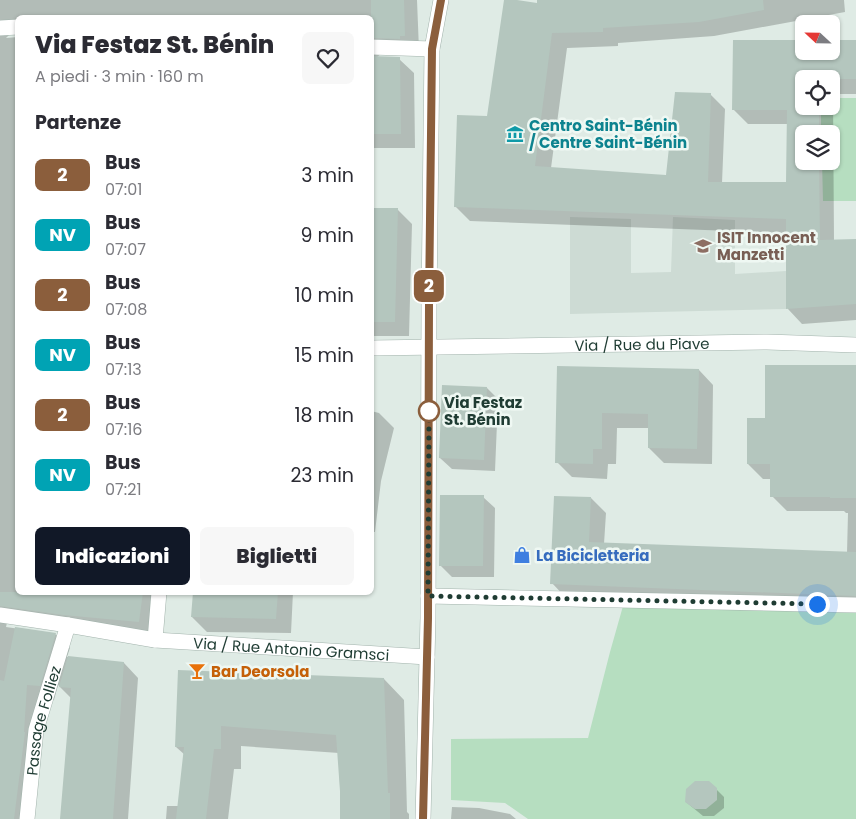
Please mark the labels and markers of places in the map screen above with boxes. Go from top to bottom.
place label: Centro Saint-Bénin / Centre Saint-Bénin [529,115,687,153]
museum icon: Centro Saint-Bénin / Centre Saint-Bénin [505,124,525,144]
place label: ISIT Innocent Manzetti [717,227,816,265]
school or university icon: ISIT Innocent Manzetti [693,236,713,256]
place label: Via Festaz St. Bénin [444,392,522,430]
marker: Via Festaz St. Bénin [418,400,440,422]
shop icon: La Bicicletteria [512,545,532,565]
place label: La Bicicletteria [536,545,650,566]
bar icon: Bar Deorsola [187,661,207,681]
place label: Bar Deorsola [211,661,309,682]

